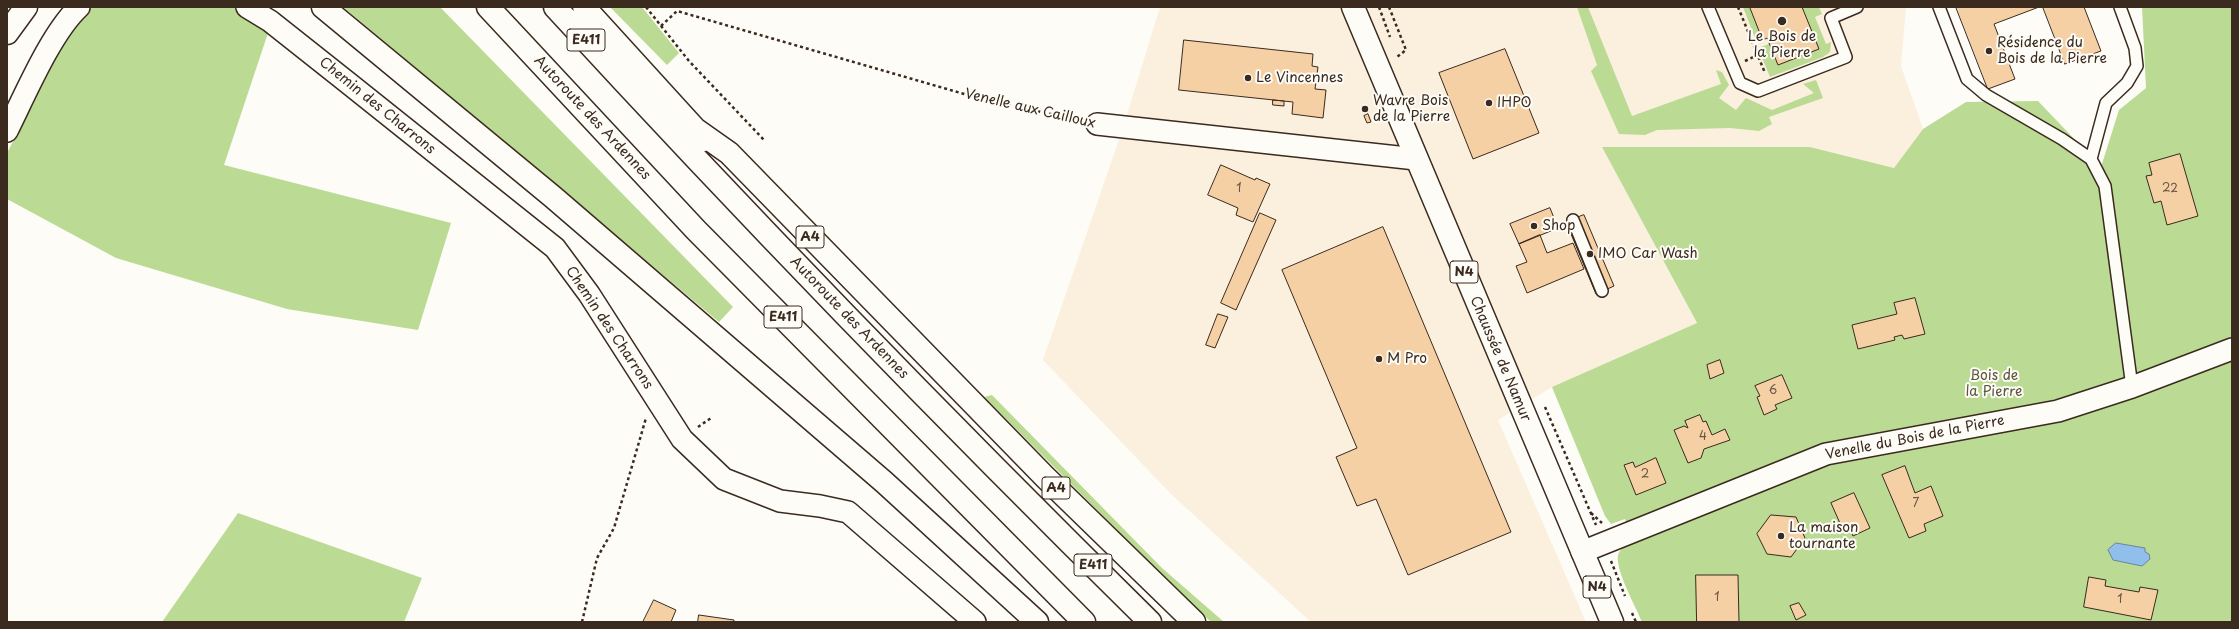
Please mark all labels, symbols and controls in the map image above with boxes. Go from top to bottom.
marker: Le Bois de la Pierre [1776,15,1788,27]
road number: E411 [567,29,605,51]
place label: Le Bois de la Pierre [1748,29,1816,62]
place label: Résidence du Bois de la Pierre [1997,35,2107,68]
marker: Résidence du Bois de la Pierre [1984,46,1994,56]
street label: Autoroute des Ardennes [530,53,654,183]
street label: Chemin des Charrons [316,54,438,158]
place label: Le Vincennes [1256,70,1343,86]
marker: Le Vincennes [1243,73,1253,83]
street label: Venelle aux Cailloux [963,86,1097,132]
place label: Wavre Bois de la Pierre [1373,93,1450,126]
place label: IHPO [1497,95,1532,111]
marker: IHPO [1484,98,1494,108]
marker: Wavre Bois de la Pierre [1360,104,1370,114]
house number: 1 [1236,182,1242,196]
house number: 22 [2162,182,2178,196]
place label: Shop [1542,218,1575,234]
marker: Shop [1529,221,1539,231]
road number: A4 [796,226,824,248]
place label: IMO Car Wash [1598,246,1698,262]
marker: IMO Car Wash [1585,249,1595,259]
street label: Autoroute des Ardennes [786,253,912,383]
road number: N4 [1450,261,1478,283]
street label: Chemin des Charrons [562,263,656,393]
street label: Chaussée de Namur [1466,294,1534,424]
road number: E411 [764,306,802,328]
place label: M Pro [1387,351,1427,367]
marker: M Pro [1374,354,1384,364]
park label: Bois de la Pierre [1965,368,2023,400]
house number: 6 [1769,384,1777,398]
street label: Venelle du Bois de la Pierre [1824,412,2006,464]
house number: 4 [1699,430,1707,444]
house number: 2 [1641,468,1649,482]
road number: A4 [1042,477,1070,499]
house number: 7 [1913,497,1919,511]
place label: La maison tournante [1789,520,1858,552]
marker: La maison tournante [1776,531,1786,541]
road number: E411 [1074,554,1112,576]
road number: N4 [1583,576,1611,598]
house number: 1 [1714,591,1720,605]
house number: 1 [2117,593,2123,607]

